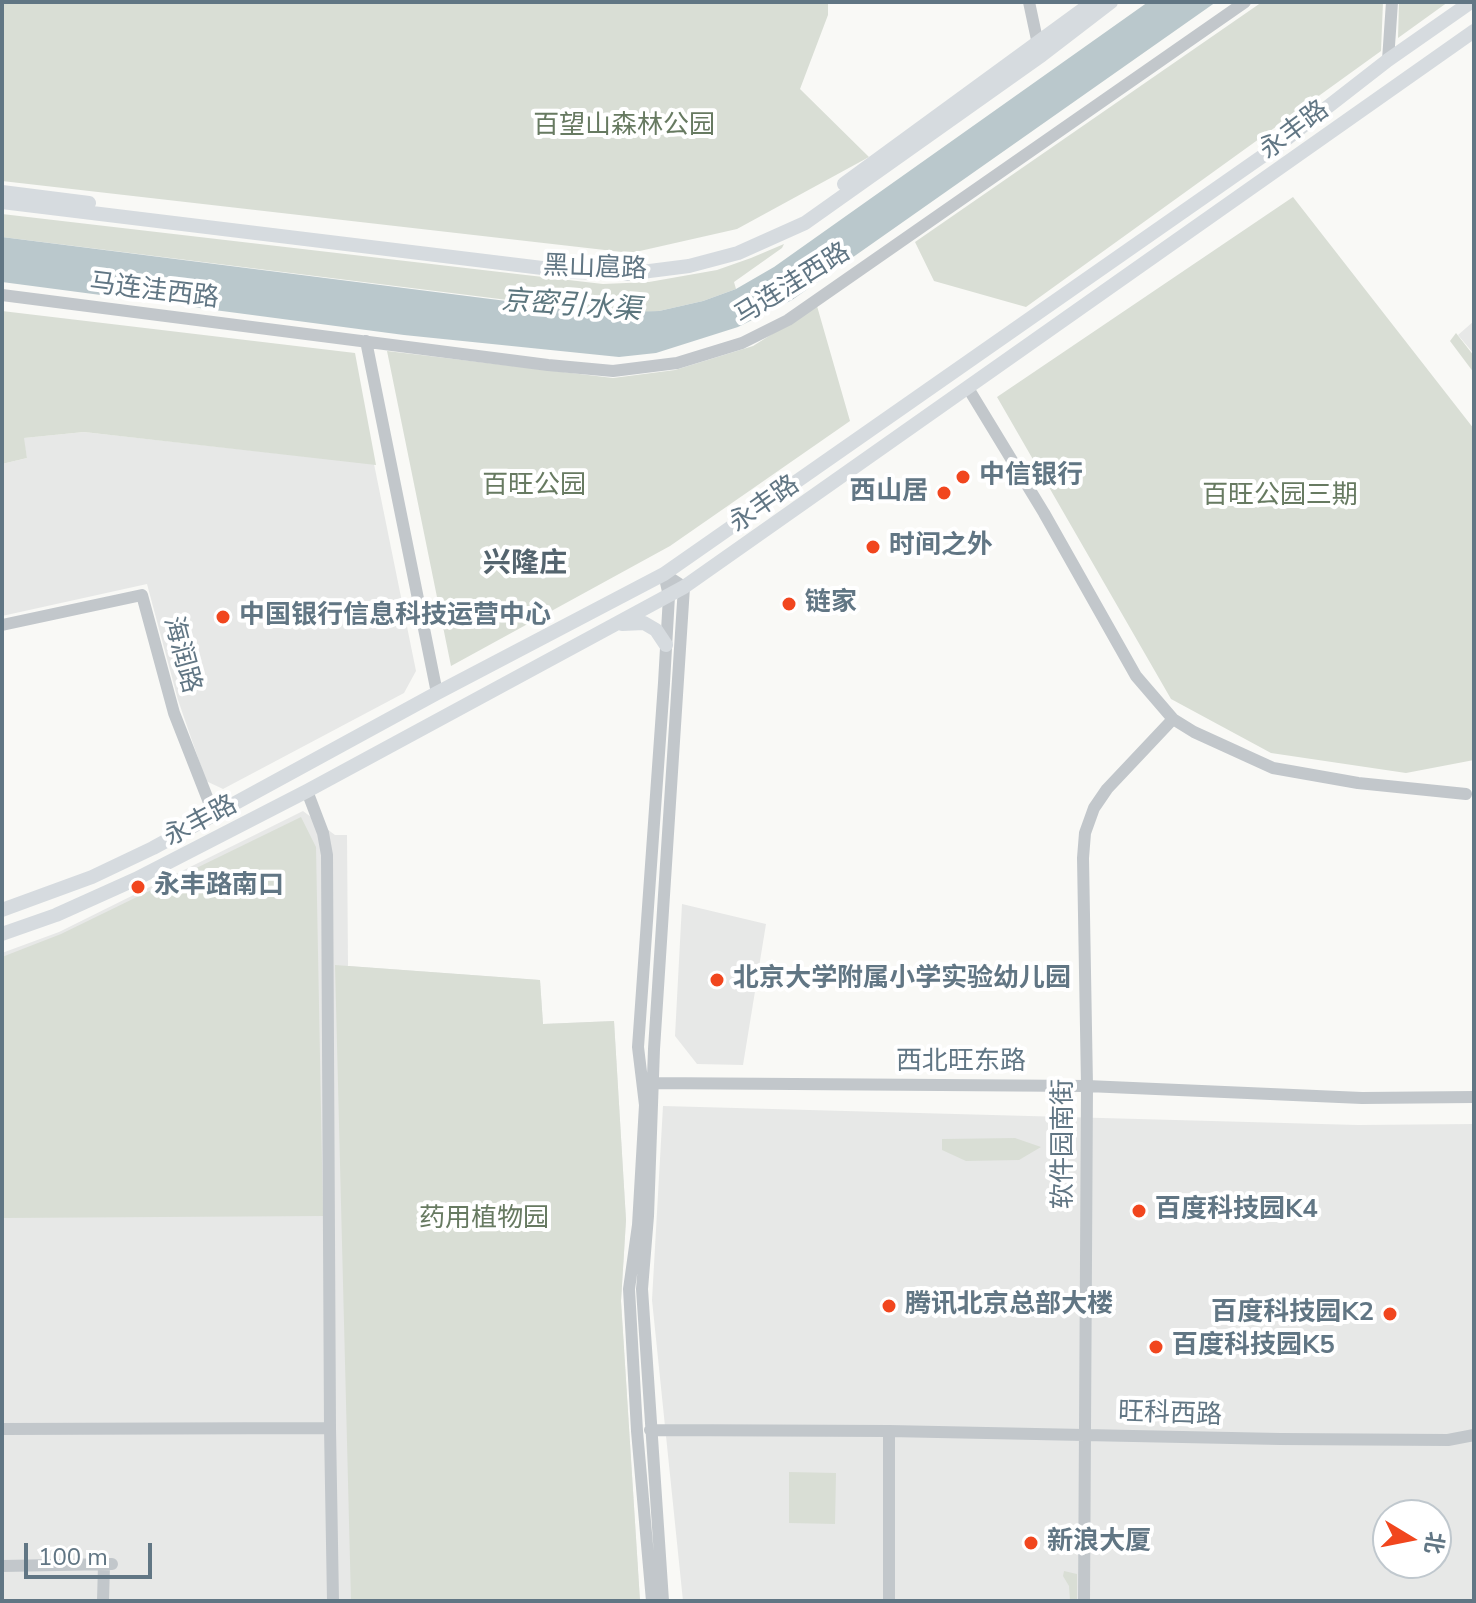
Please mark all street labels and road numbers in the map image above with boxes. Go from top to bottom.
street label: 永丰路 [1254,95,1336,167]
street label: 马连洼西路 [730,237,856,333]
street label: 黑山扈路 [542,252,648,286]
street label: 马连洼西路 [88,269,220,315]
street label: 永丰路 [724,470,806,540]
street label: 海润路 [156,613,206,697]
street label: 永丰路 [159,790,243,854]
street label: 西北旺东路 [896,1047,1026,1079]
street label: 软件园南街 [1049,1079,1081,1209]
street label: 旺科西路 [1117,1398,1223,1432]

